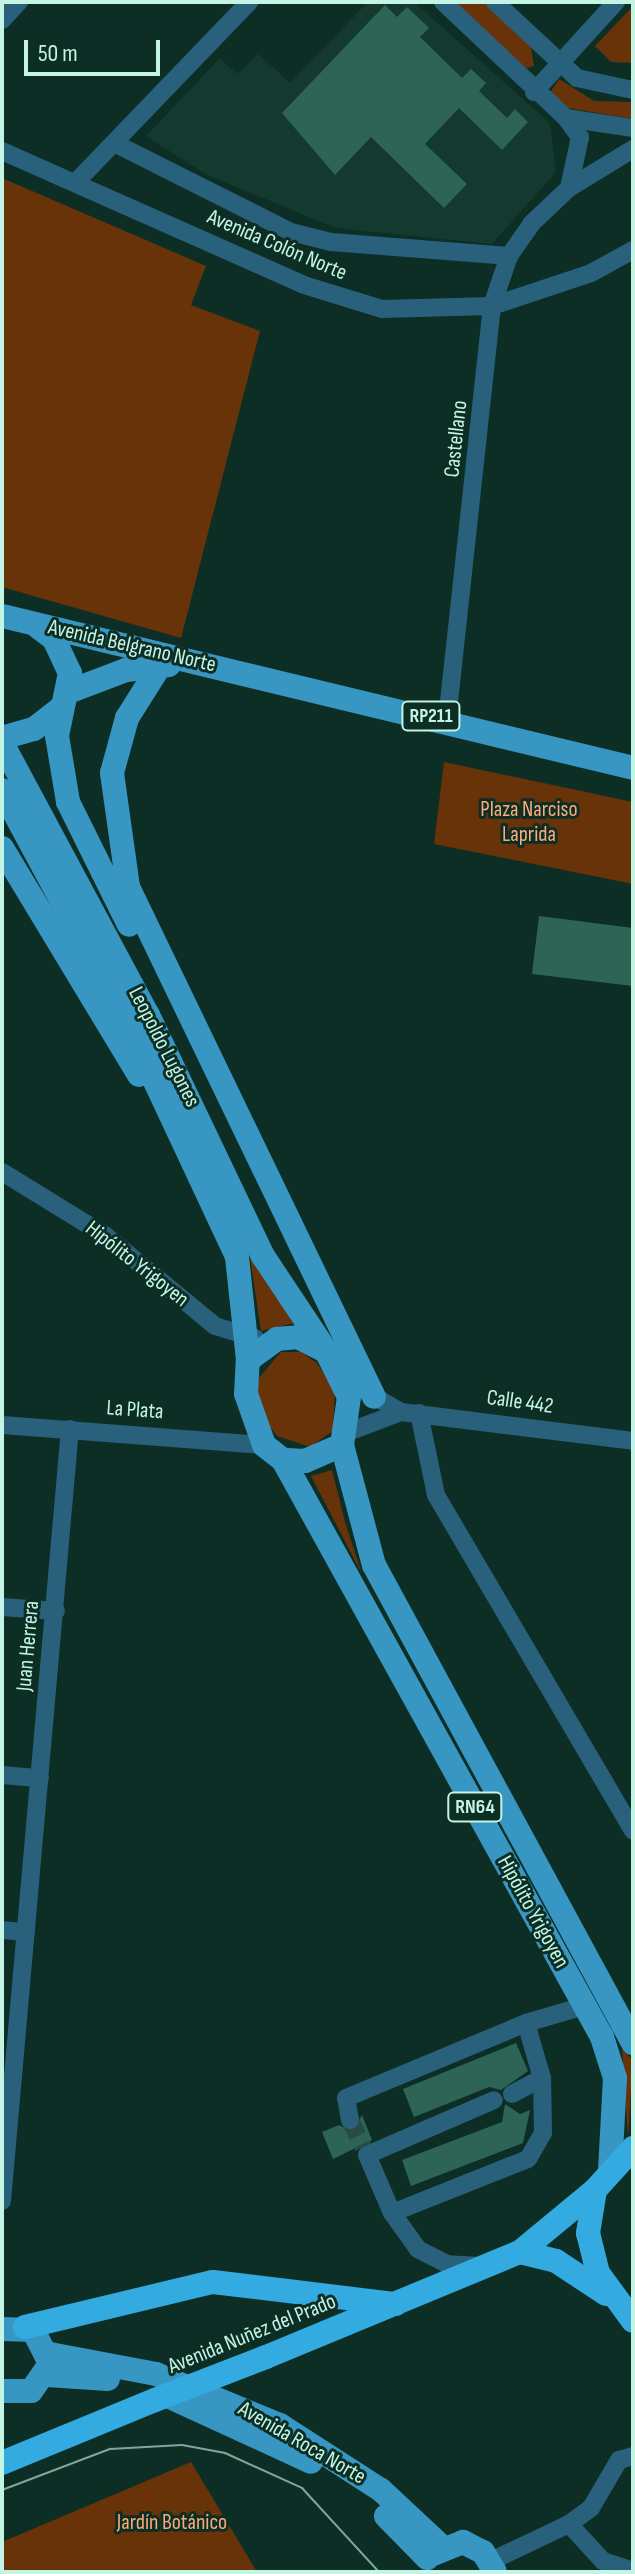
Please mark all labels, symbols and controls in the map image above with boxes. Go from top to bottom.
scale bar [28,24,164,74]
text: 50 m [38,39,78,68]
street label: Avenida Colón Norte [203,204,351,286]
street label: Castellano [439,399,473,479]
street label: Avenida Belgrano Norte [46,614,218,678]
road number: RP211 [401,700,461,732]
park label: Plaza Narciso Laprida [480,796,578,848]
street label: Leopoldo Lugones [122,983,206,1111]
street label: Hipólito Yrigoyen [80,1215,194,1313]
street label: Calle 442 [485,1384,555,1420]
street label: La Plata [106,1395,164,1425]
street label: Juan Herrera [11,1600,45,1692]
road number: RN64 [447,1791,503,1823]
street label: Hipólito Yrigoyen [491,1851,575,1973]
street label: Avenida Nuñez del Prado [164,2288,340,2380]
street label: Avenida Roca Norte [234,2396,370,2490]
park label: Jardín Botánico [117,2510,227,2536]

